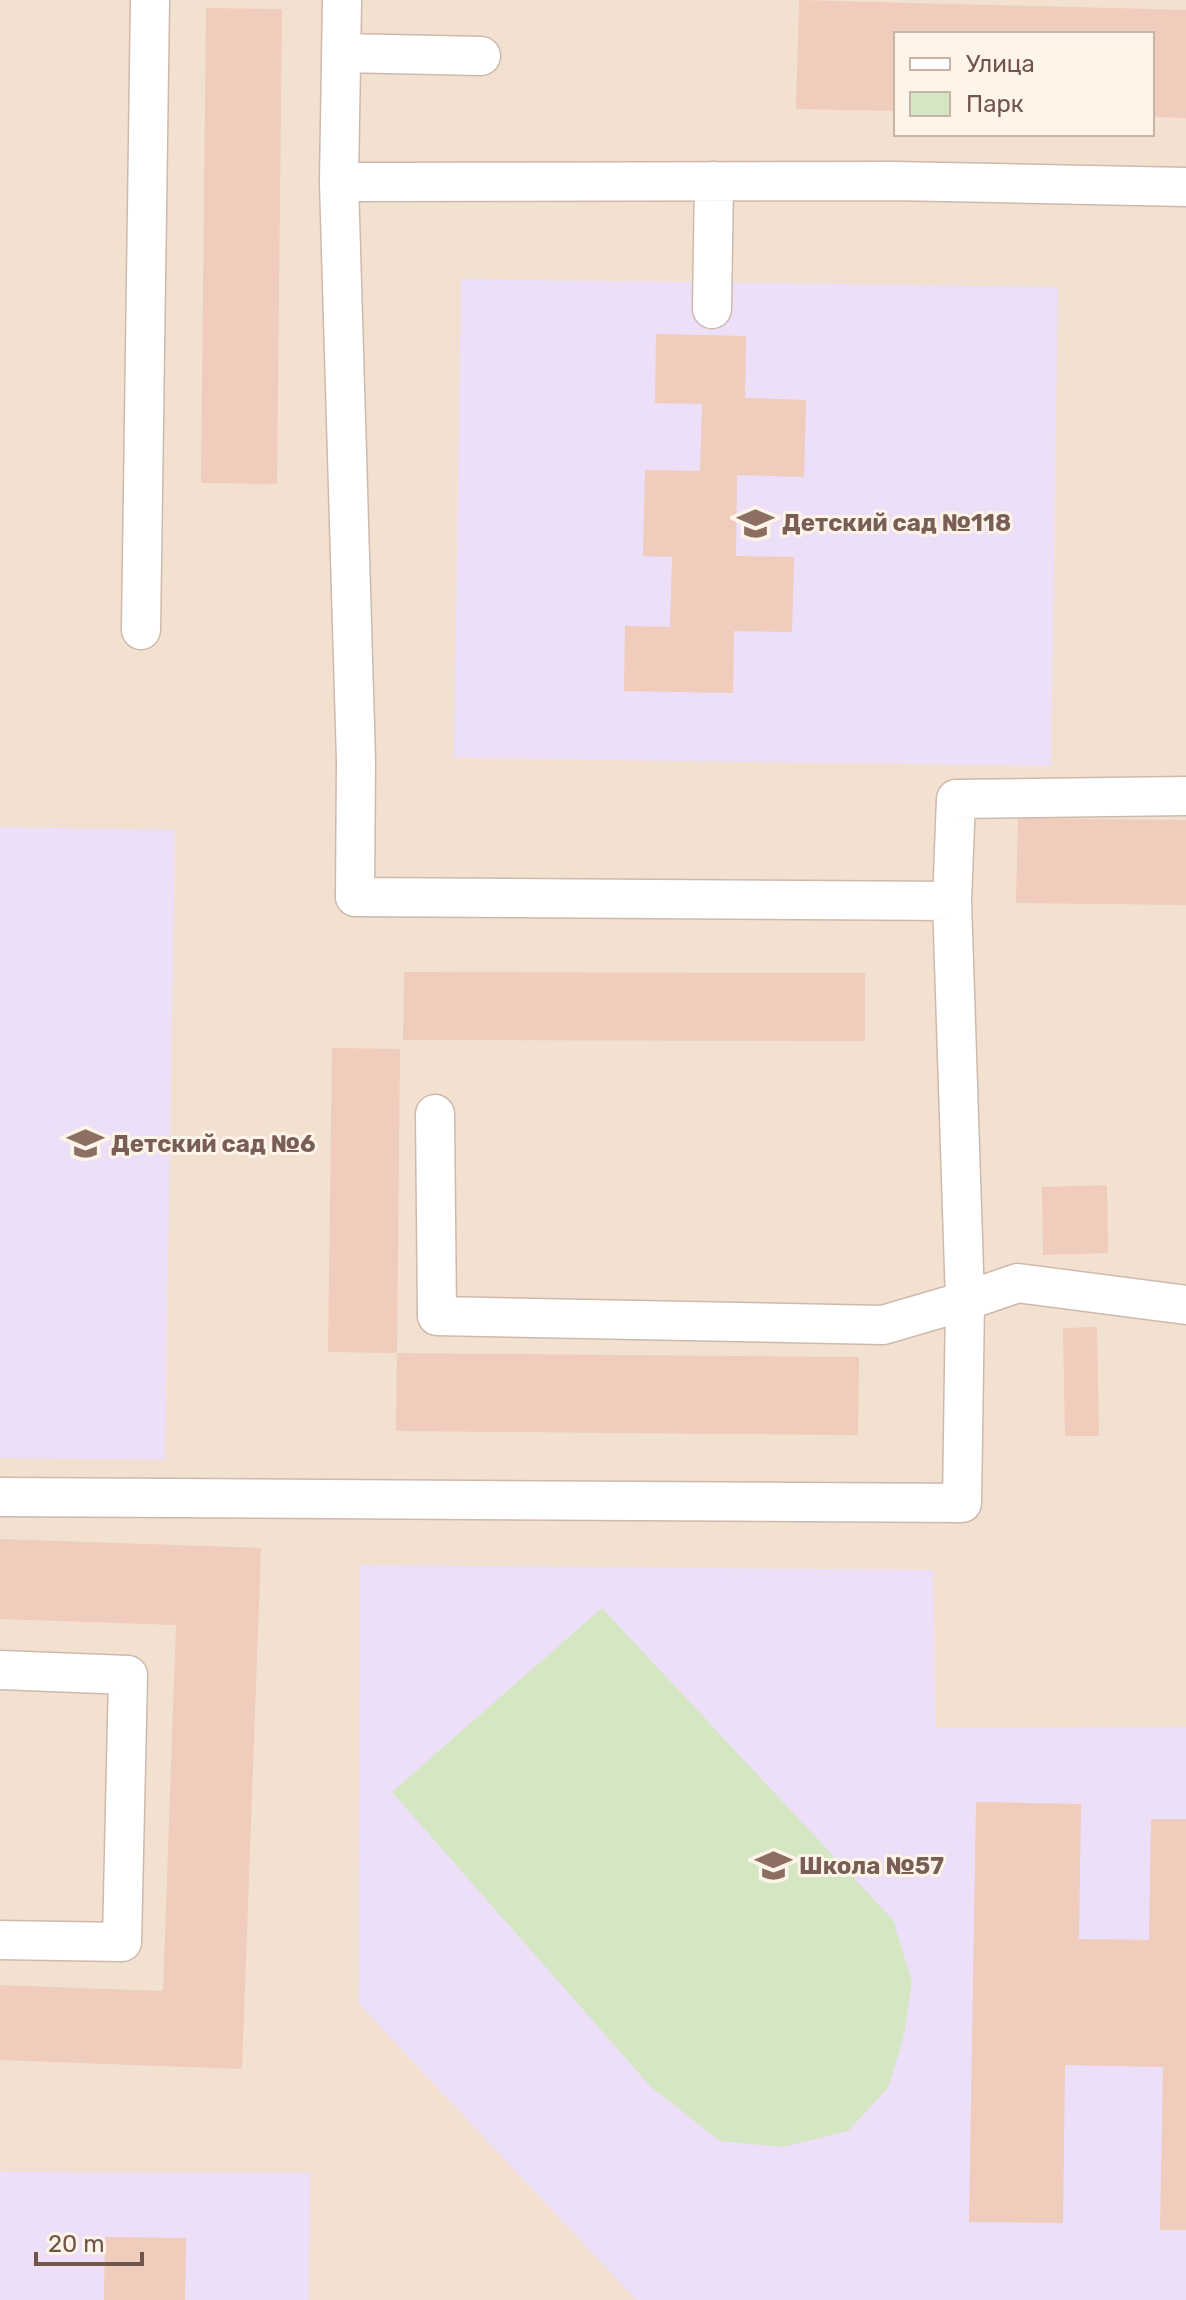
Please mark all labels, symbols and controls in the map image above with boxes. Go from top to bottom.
legend [894,32,1154,136]
text: Улица [966,50,1035,78]
text: Парк [966,90,1024,118]
school or university icon: Детский сад №118 [737,504,775,542]
place label: Детский сад №118 [782,509,1011,537]
school or university icon: Детский сад №6 [66,1125,104,1163]
place label: Детский сад №6 [111,1130,316,1158]
school or university icon: Школа №57 [754,1847,792,1885]
place label: Школа №57 [799,1852,944,1880]
scale bar [36,2216,142,2266]
text: 20 m [48,2230,105,2258]

